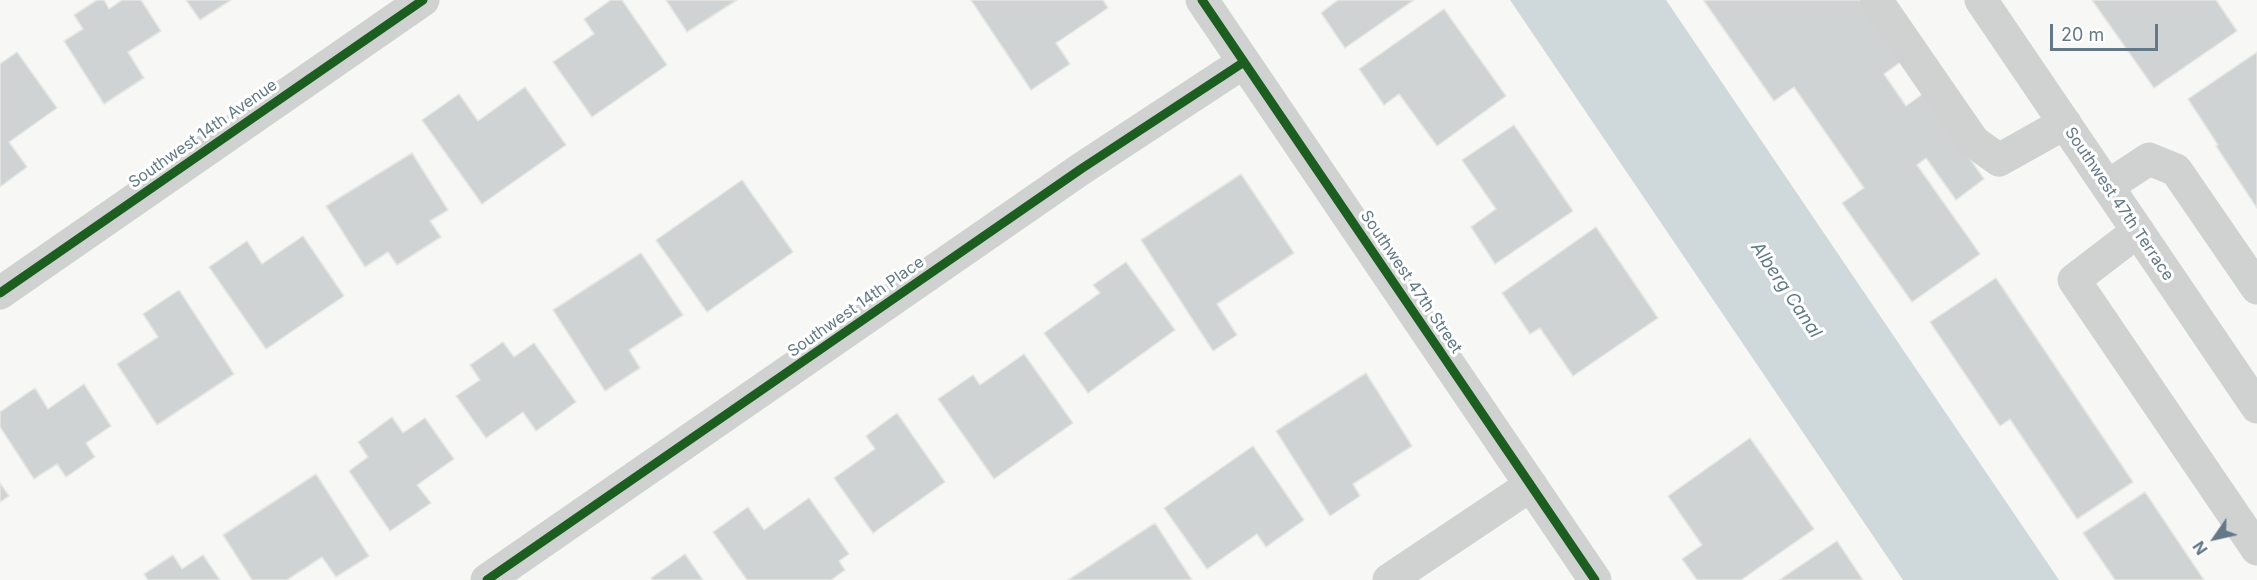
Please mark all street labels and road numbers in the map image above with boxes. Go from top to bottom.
street label: Southwest 14th Avenue [125,75,281,193]
street label: Southwest 47th Terrace [2060,124,2178,284]
street label: Southwest 47th Street [1356,207,1466,357]
street label: Southwest 14th Place [784,253,928,361]

